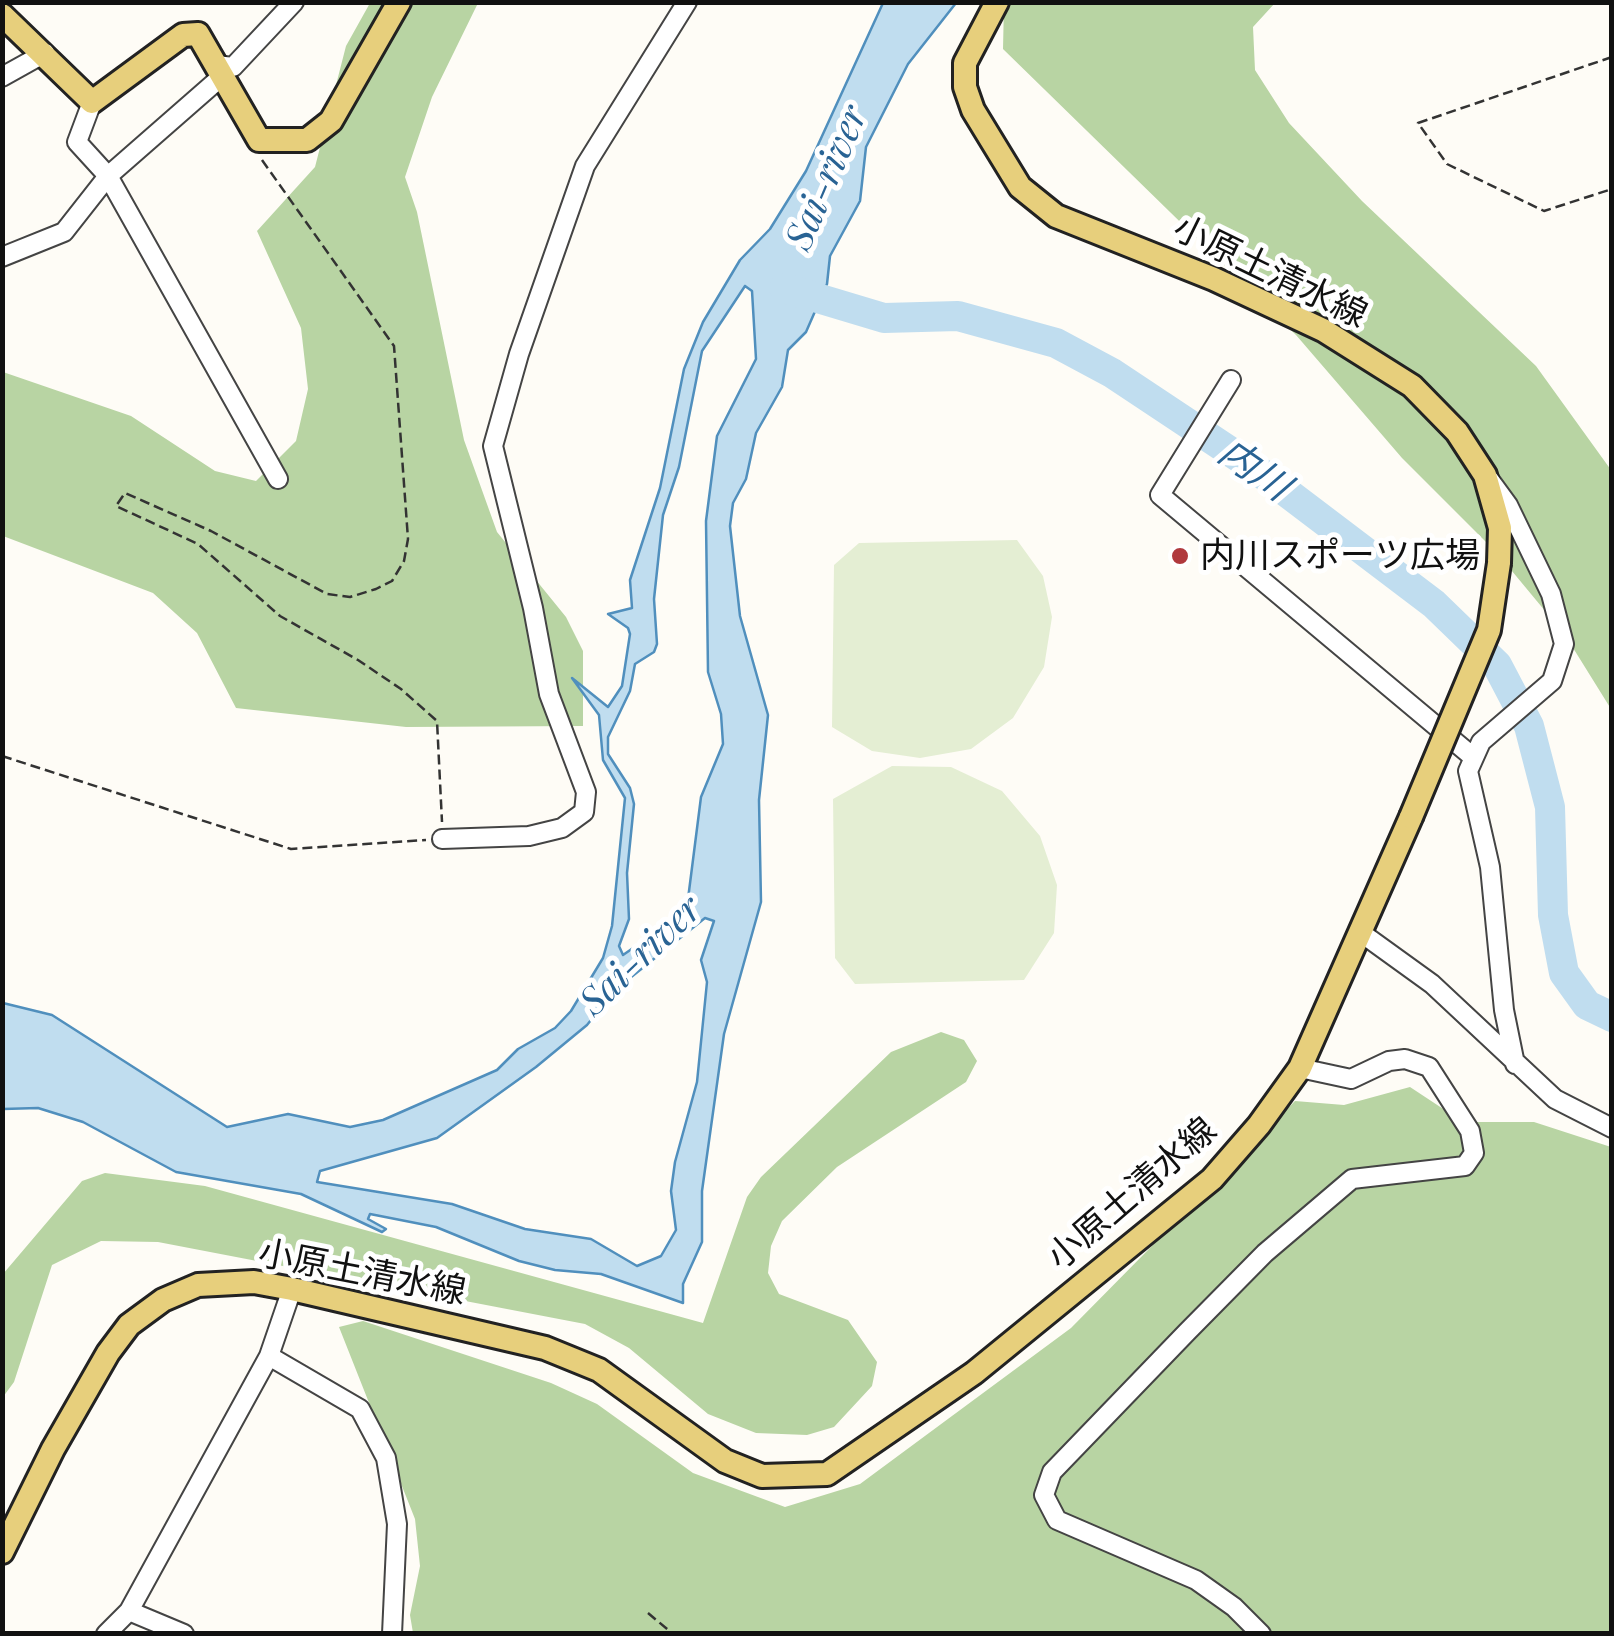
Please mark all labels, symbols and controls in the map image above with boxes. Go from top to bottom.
water label: Sai-river [776,99,878,257]
street label: 小原土清水線 [1166,207,1374,337]
water label: 内川 [1210,430,1298,510]
place label: 内川スポーツ広場 [1200,535,1480,577]
marker: 内川スポーツ広場 [1169,545,1191,567]
water label: Sai-river [571,887,711,1025]
street label: 小原土清水線 [1039,1109,1225,1279]
street label: 小原土清水線 [255,1232,469,1314]

